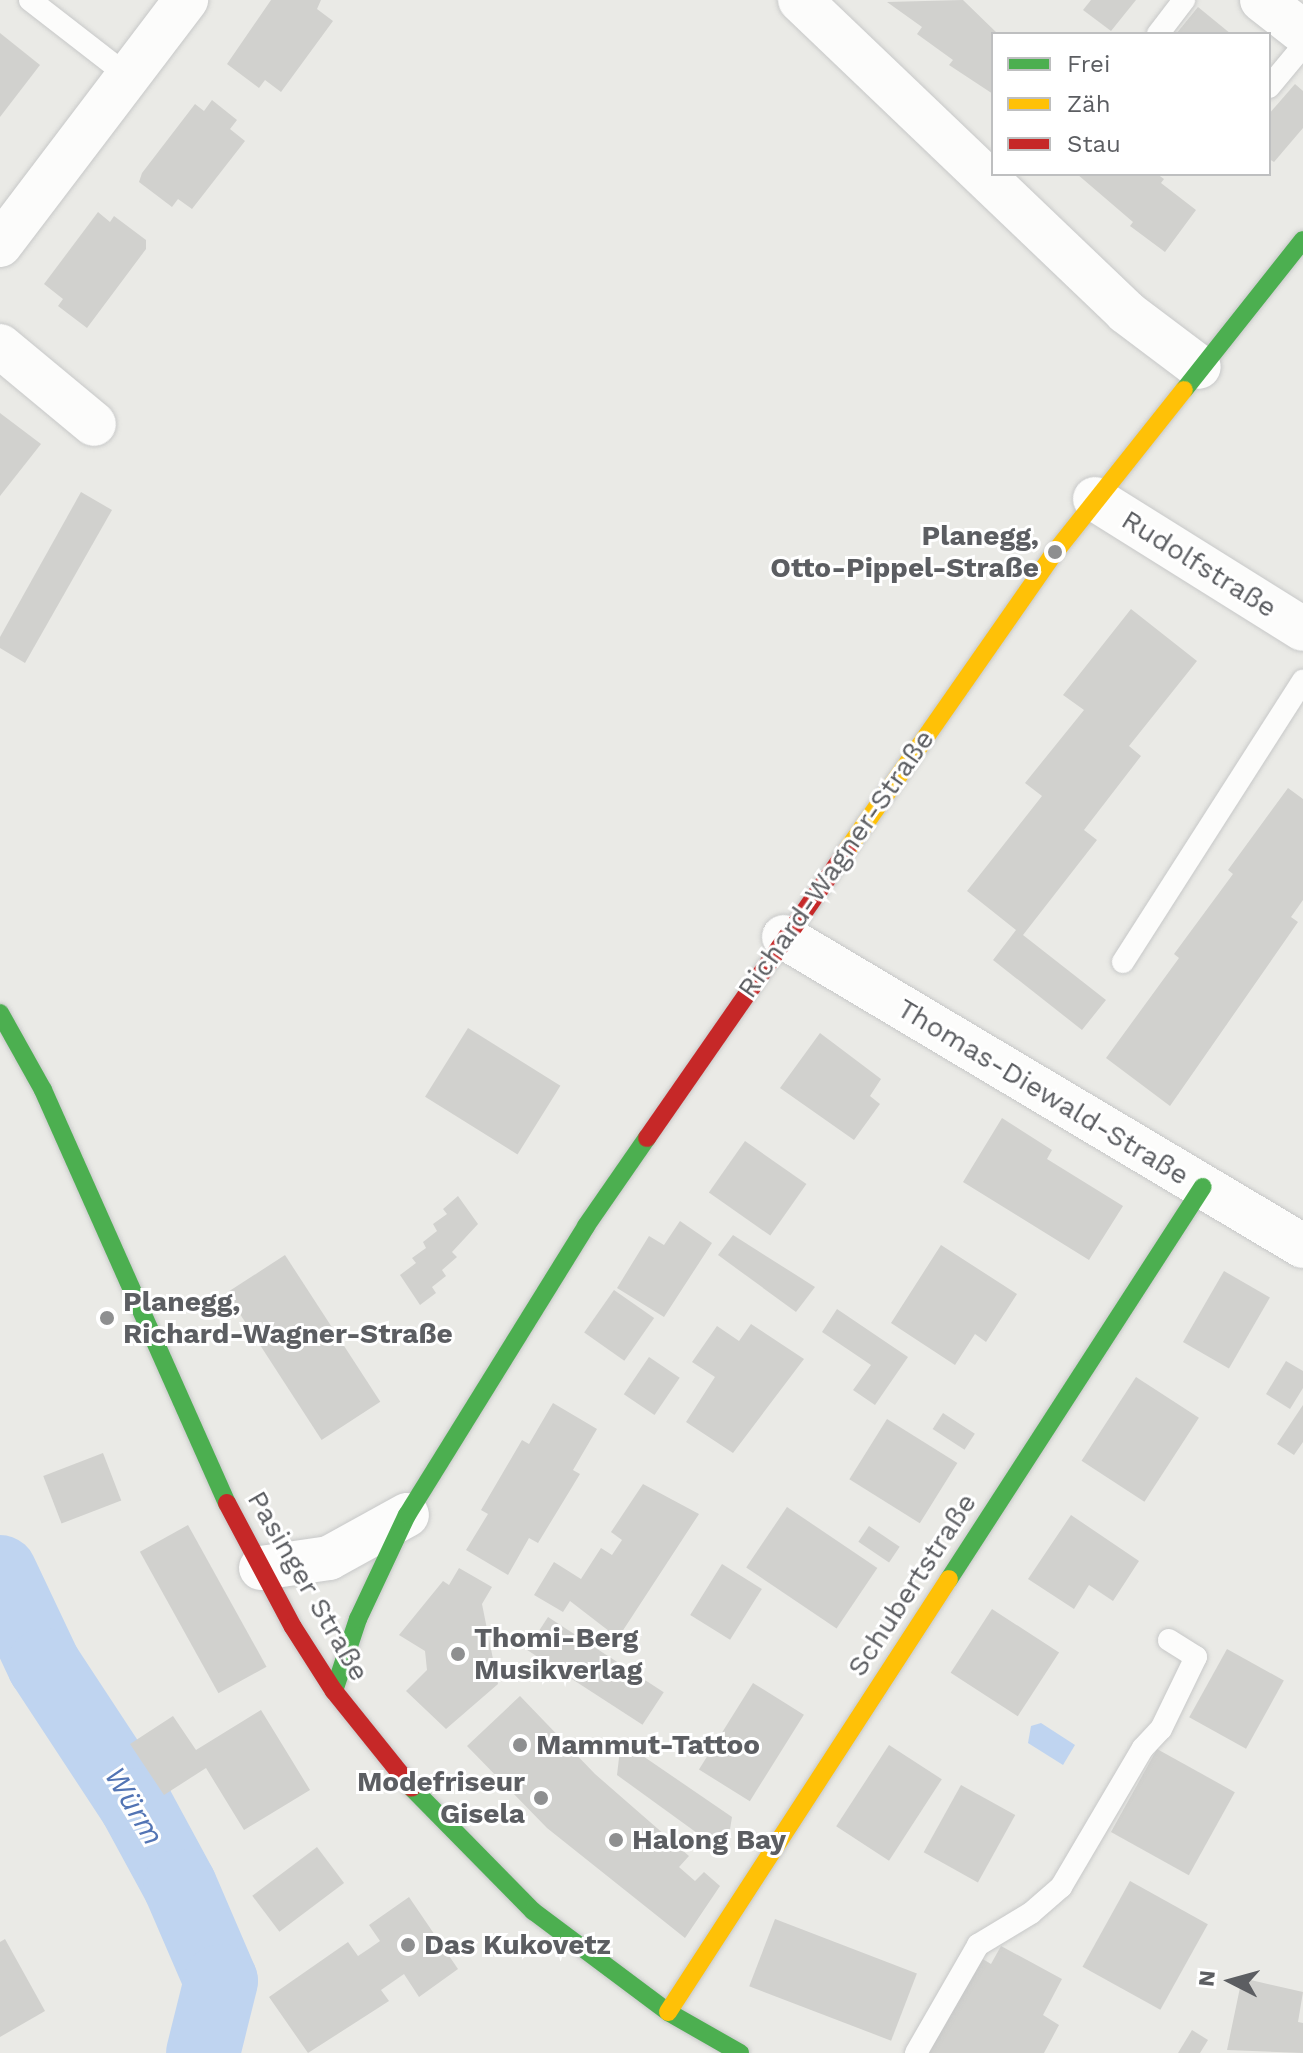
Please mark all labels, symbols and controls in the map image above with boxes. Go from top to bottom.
legend [991,32,1271,176]
text: Frei [1067,50,1110,78]
text: Zäh [1067,90,1111,118]
text: Stau [1067,130,1121,158]
street label: Rudolfstraße [1115,503,1283,625]
place label: Planegg, Otto-Pippel-Straße [770,519,1039,585]
marker: Planegg, Otto-Pippel-Straße [1046,543,1064,561]
street label: Richard-Wagner-Straße [731,723,941,1005]
street label: Thomas-Diewald-Straße [891,992,1195,1192]
place label: Planegg, Richard-Wagner-Straße [123,1285,453,1351]
marker: Planegg, Richard-Wagner-Straße [98,1309,116,1327]
street label: Pasinger Straße [240,1485,376,1687]
street label: Schubertstraße [840,1487,984,1683]
place label: Thomi-Berg Musikverlag [474,1621,642,1687]
marker: Thomi-Berg Musikverlag [449,1645,467,1663]
place label: Mammut-Tattoo [536,1728,760,1762]
marker: Mammut-Tattoo [511,1736,529,1754]
water label: Würm [97,1760,171,1852]
place label: Modefriseur Gisela [357,1765,525,1831]
marker: Modefriseur Gisela [532,1789,550,1807]
place label: Halong Bay [632,1823,786,1857]
marker: Halong Bay [607,1831,625,1849]
place label: Das Kukovetz [424,1928,611,1962]
marker: Das Kukovetz [399,1936,417,1954]
north arrow [1191,1941,1271,2021]
text: N [1193,1969,1220,1988]

